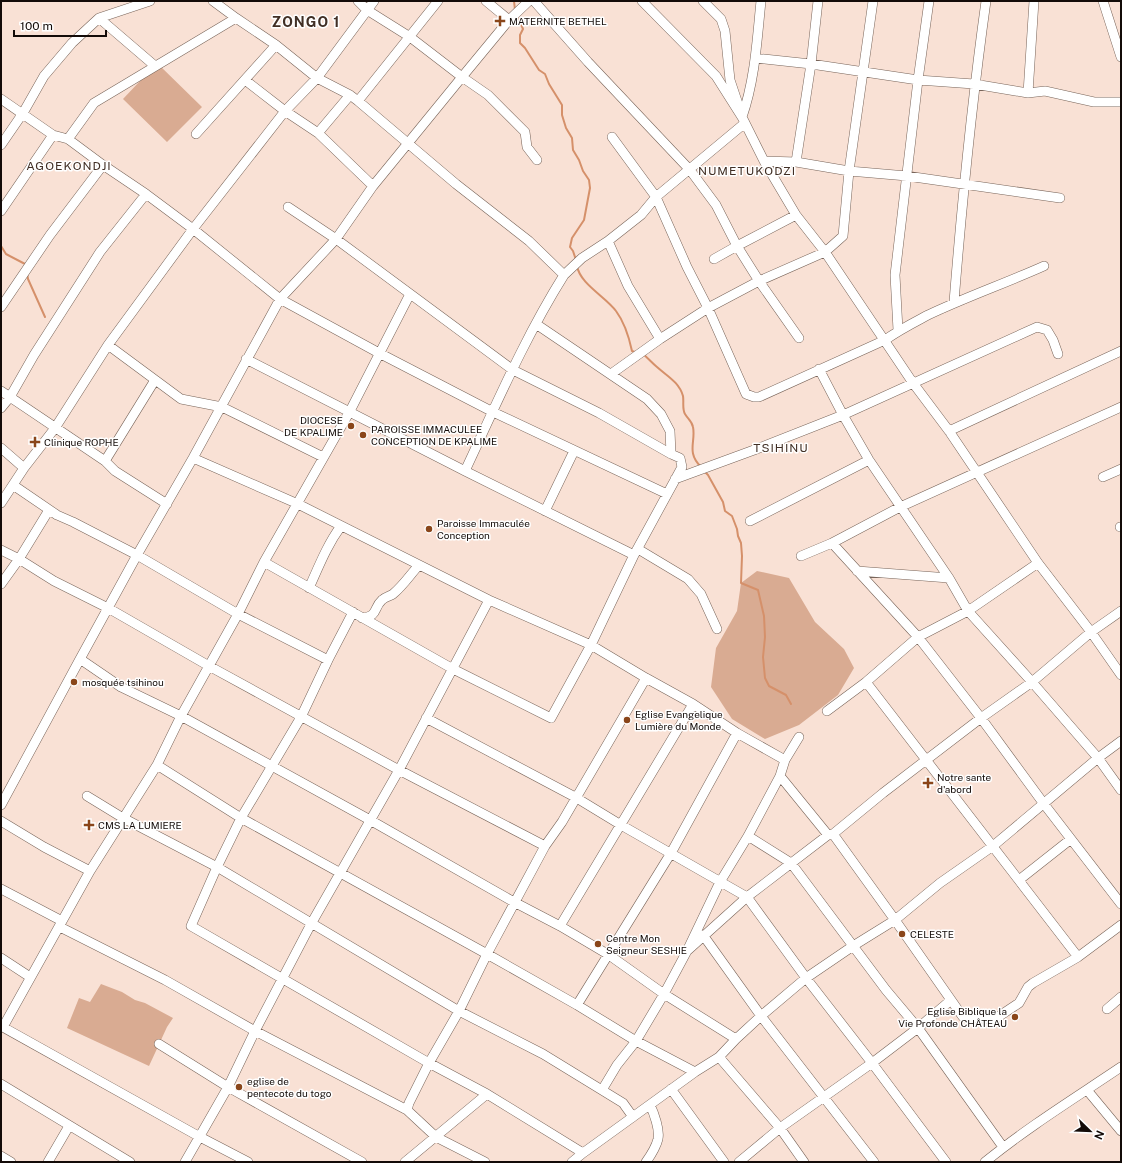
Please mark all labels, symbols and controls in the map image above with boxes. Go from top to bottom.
scale bar [14,12,106,38]
district label: ZONGO 1 [272,14,340,30]
marker: MATERNITE BETHEL [494,15,506,27]
place label: MATERNITE BETHEL [509,15,607,27]
text: 100 m [20,19,53,33]
district label: AGOEKONDJI [26,159,112,173]
district label: NUMETUKODZI [698,164,796,178]
place label: DIOCESE DE KPALIME [284,414,343,438]
marker: DIOCESE DE KPALIME [346,421,356,431]
place label: PAROISSE IMMACULEE CONCEPTION DE KPALIME [371,423,497,447]
marker: PAROISSE IMMACULEE CONCEPTION DE KPALIME [358,430,368,440]
marker: Clinique ROPHE [29,436,41,448]
place label: Clinique ROPHE [44,436,119,448]
district label: TSIHINU [753,441,809,455]
place label: Paroisse Immaculée Conception [437,517,530,541]
marker: Paroisse Immaculée Conception [424,524,434,534]
place label: mosquée tsihinou [82,676,164,688]
marker: mosquée tsihinou [69,677,79,687]
place label: Eglise Evangelique Lumière du Monde [635,708,723,732]
marker: Eglise Evangelique Lumière du Monde [622,715,632,725]
place label: Notre sante d'abord [937,771,992,795]
marker: Notre sante d'abord [922,777,934,789]
marker: CMS LA LUMIERE [83,819,95,831]
place label: CMS LA LUMIERE [98,819,182,831]
place label: CELESTE [910,928,954,940]
marker: CELESTE [897,929,907,939]
place label: Centre Mon Seigneur SESHIE [606,932,687,956]
marker: Centre Mon Seigneur SESHIE [593,939,603,949]
place label: Eglise Biblique la Vie Profonde CHÂTEAU [898,1005,1007,1029]
marker: Eglise Biblique la Vie Profonde CHÂTEAU [1010,1012,1020,1022]
place label: eglise de pentecote du togo [247,1075,332,1099]
marker: eglise de pentecote du togo [234,1082,244,1092]
north arrow [1070,1111,1110,1151]
text: N [1092,1129,1106,1141]

